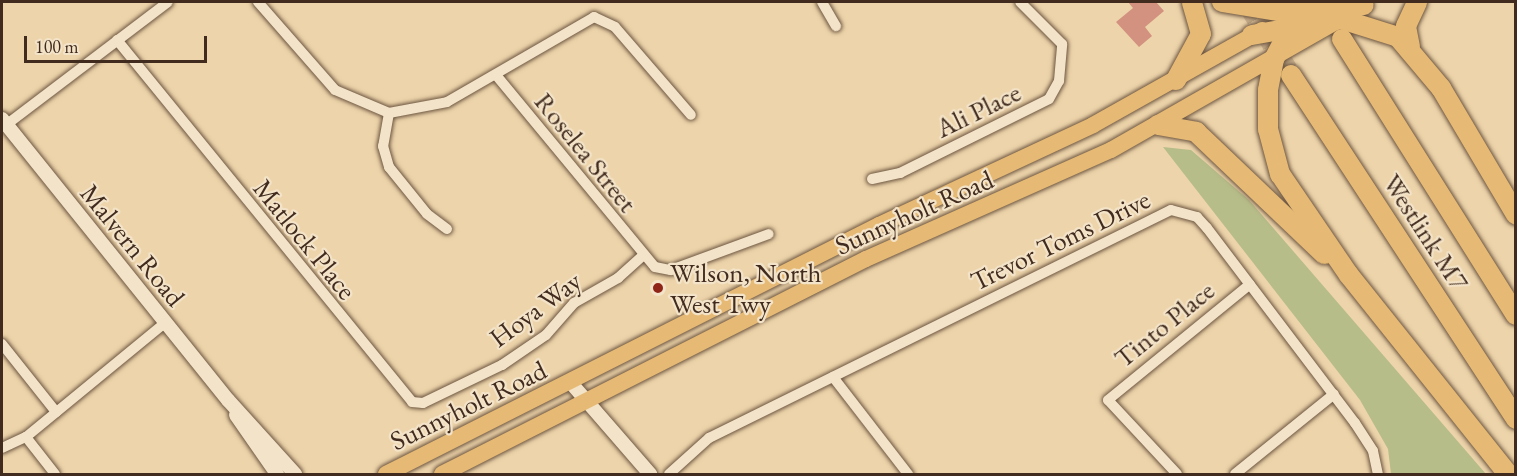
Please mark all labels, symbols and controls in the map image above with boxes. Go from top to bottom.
scale bar [27,24,210,62]
text: 100 m [35,35,79,58]
street label: Ali Place [930,76,1026,144]
street label: Roselea Street [528,86,644,218]
street label: Sunnyholt Road [830,163,998,261]
street label: Westlink M7 [1376,168,1476,296]
street label: Matlock Place [247,172,363,306]
street label: Malvern Road [74,177,192,313]
street label: Trevor Toms Drive [965,183,1155,297]
place label: Wilson, North West Twy [670,256,821,319]
street label: Hoya Way [483,264,587,354]
street label: Tinto Place [1107,274,1221,374]
marker: Wilson, North West Twy [651,281,665,295]
street label: Sunnyholt Road [385,353,551,457]

